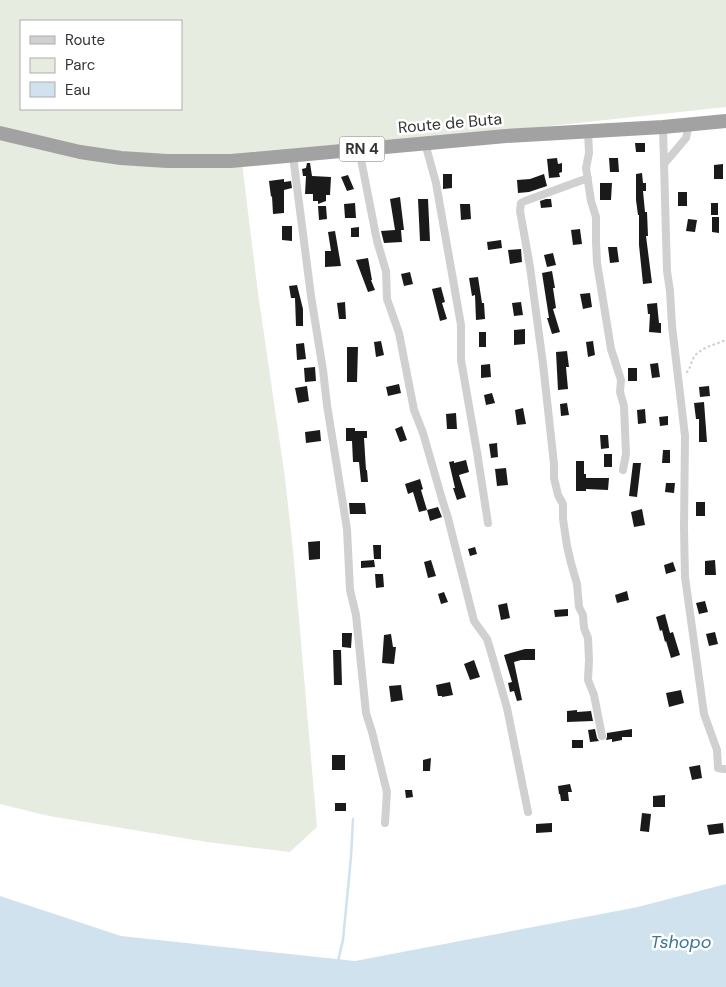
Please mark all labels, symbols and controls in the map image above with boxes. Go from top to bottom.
legend [20,20,182,110]
text: Route [65,30,105,50]
text: Parc [65,55,95,75]
text: Eau [65,80,90,100]
street label: Route de Buta [397,108,503,138]
road number: RN 4 [340,136,384,162]
water label: Tshopo [650,930,712,954]

